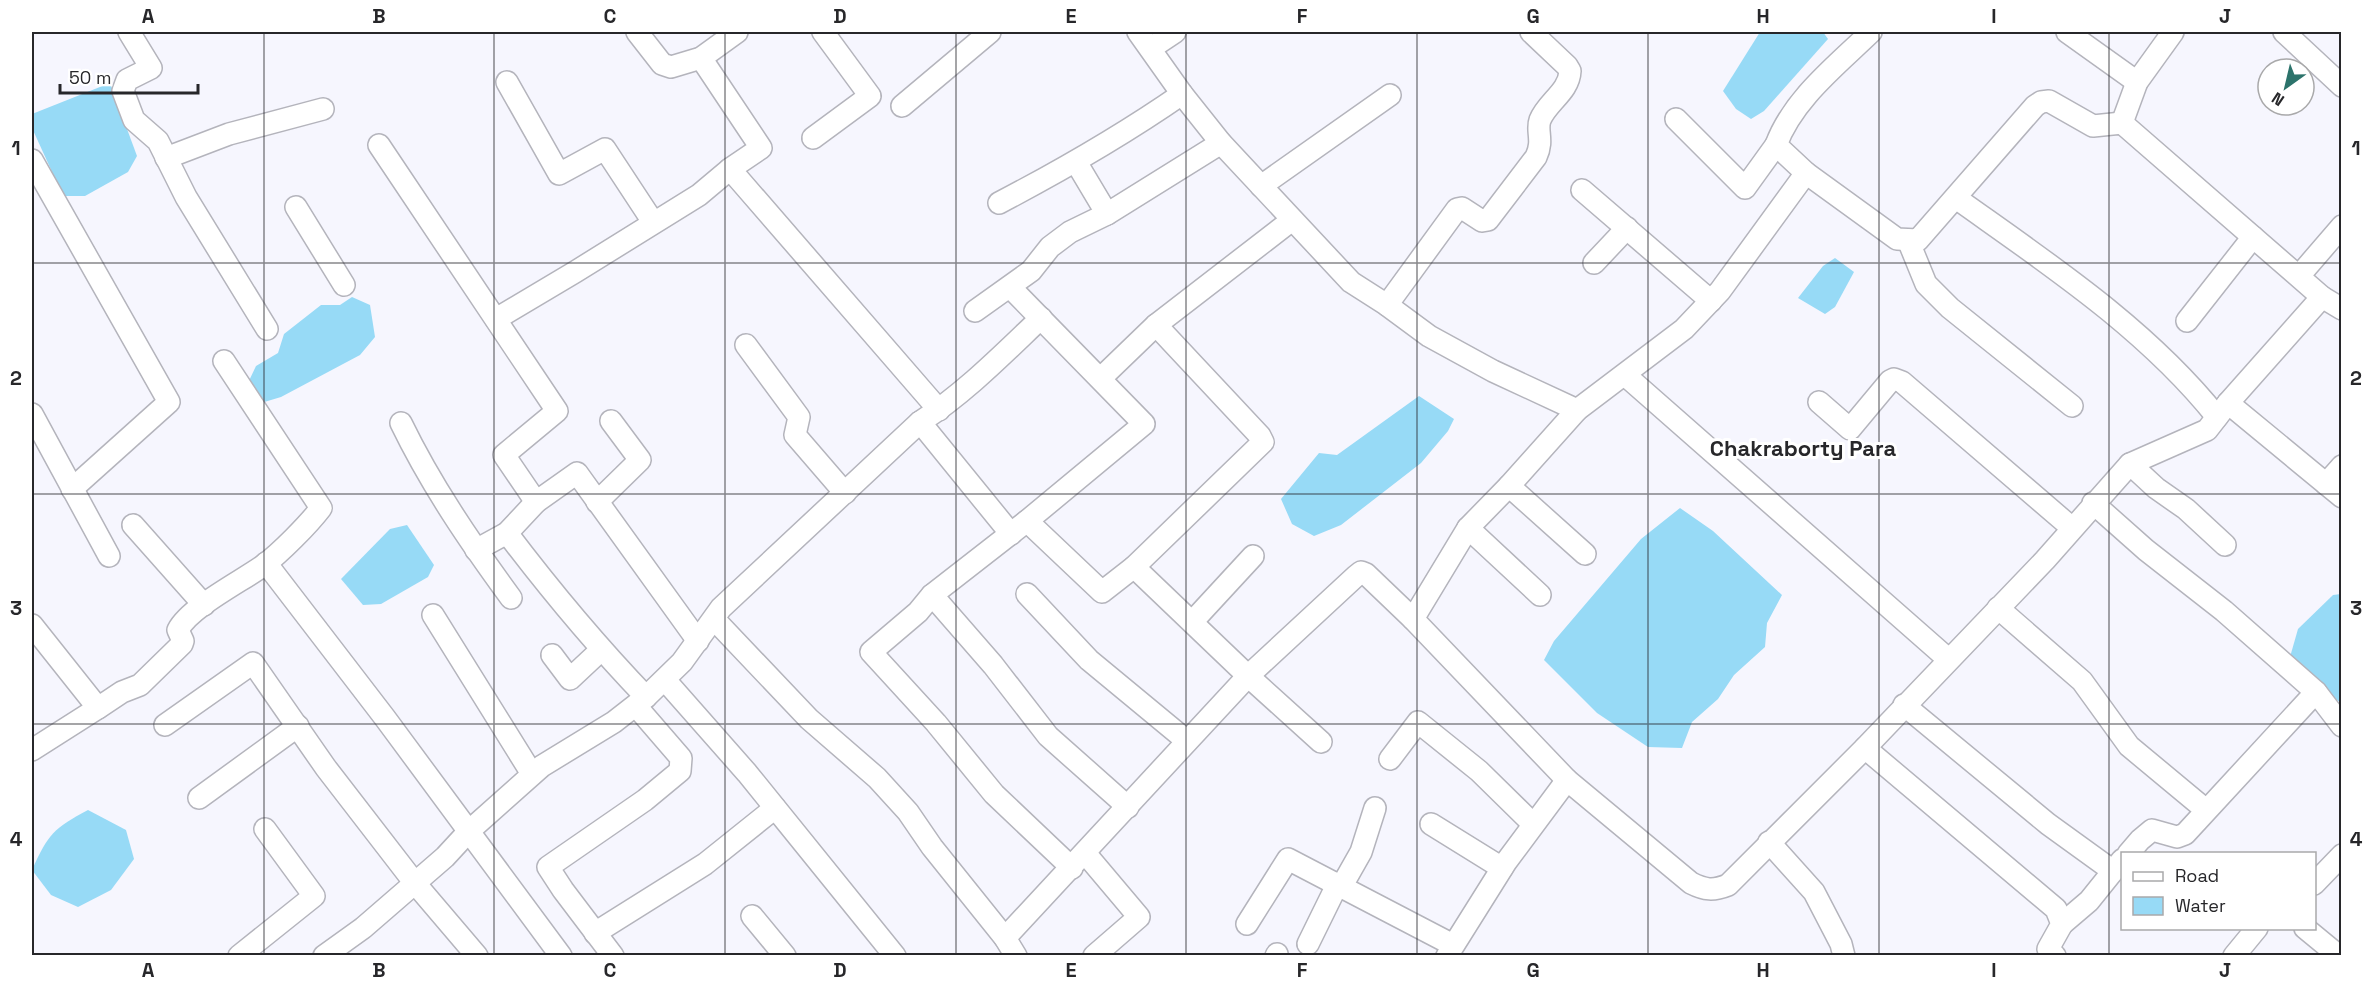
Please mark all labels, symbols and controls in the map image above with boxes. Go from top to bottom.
text: A [142,3,155,29]
text: B [372,3,386,29]
text: C [604,3,617,29]
text: D [833,3,847,29]
text: E [1065,3,1077,29]
text: F [1297,3,1308,29]
text: G [1526,3,1540,29]
text: H [1756,3,1770,29]
text: I [1991,3,1997,29]
text: J [2219,3,2231,29]
scale bar [60,57,198,95]
north arrow [2256,57,2316,117]
text: 50 m [69,66,111,89]
text: N [2268,87,2288,111]
text: 1 [11,135,21,161]
text: 1 [2351,135,2361,161]
text: 2 [10,365,22,391]
text: 2 [2350,365,2362,391]
district label: Chakraborty Para [1710,434,1896,462]
text: 3 [10,595,22,621]
text: 3 [2350,595,2362,621]
text: 4 [10,826,23,852]
text: 4 [2350,826,2363,852]
legend [2121,852,2316,930]
text: Road [2175,864,2219,887]
text: Water [2175,894,2226,917]
text: A [142,957,155,983]
text: B [372,957,386,983]
text: C [604,957,617,983]
text: D [833,957,847,983]
text: E [1065,957,1077,983]
text: F [1297,957,1308,983]
text: G [1526,957,1540,983]
text: H [1756,957,1770,983]
text: I [1991,957,1997,983]
text: J [2219,957,2231,983]

